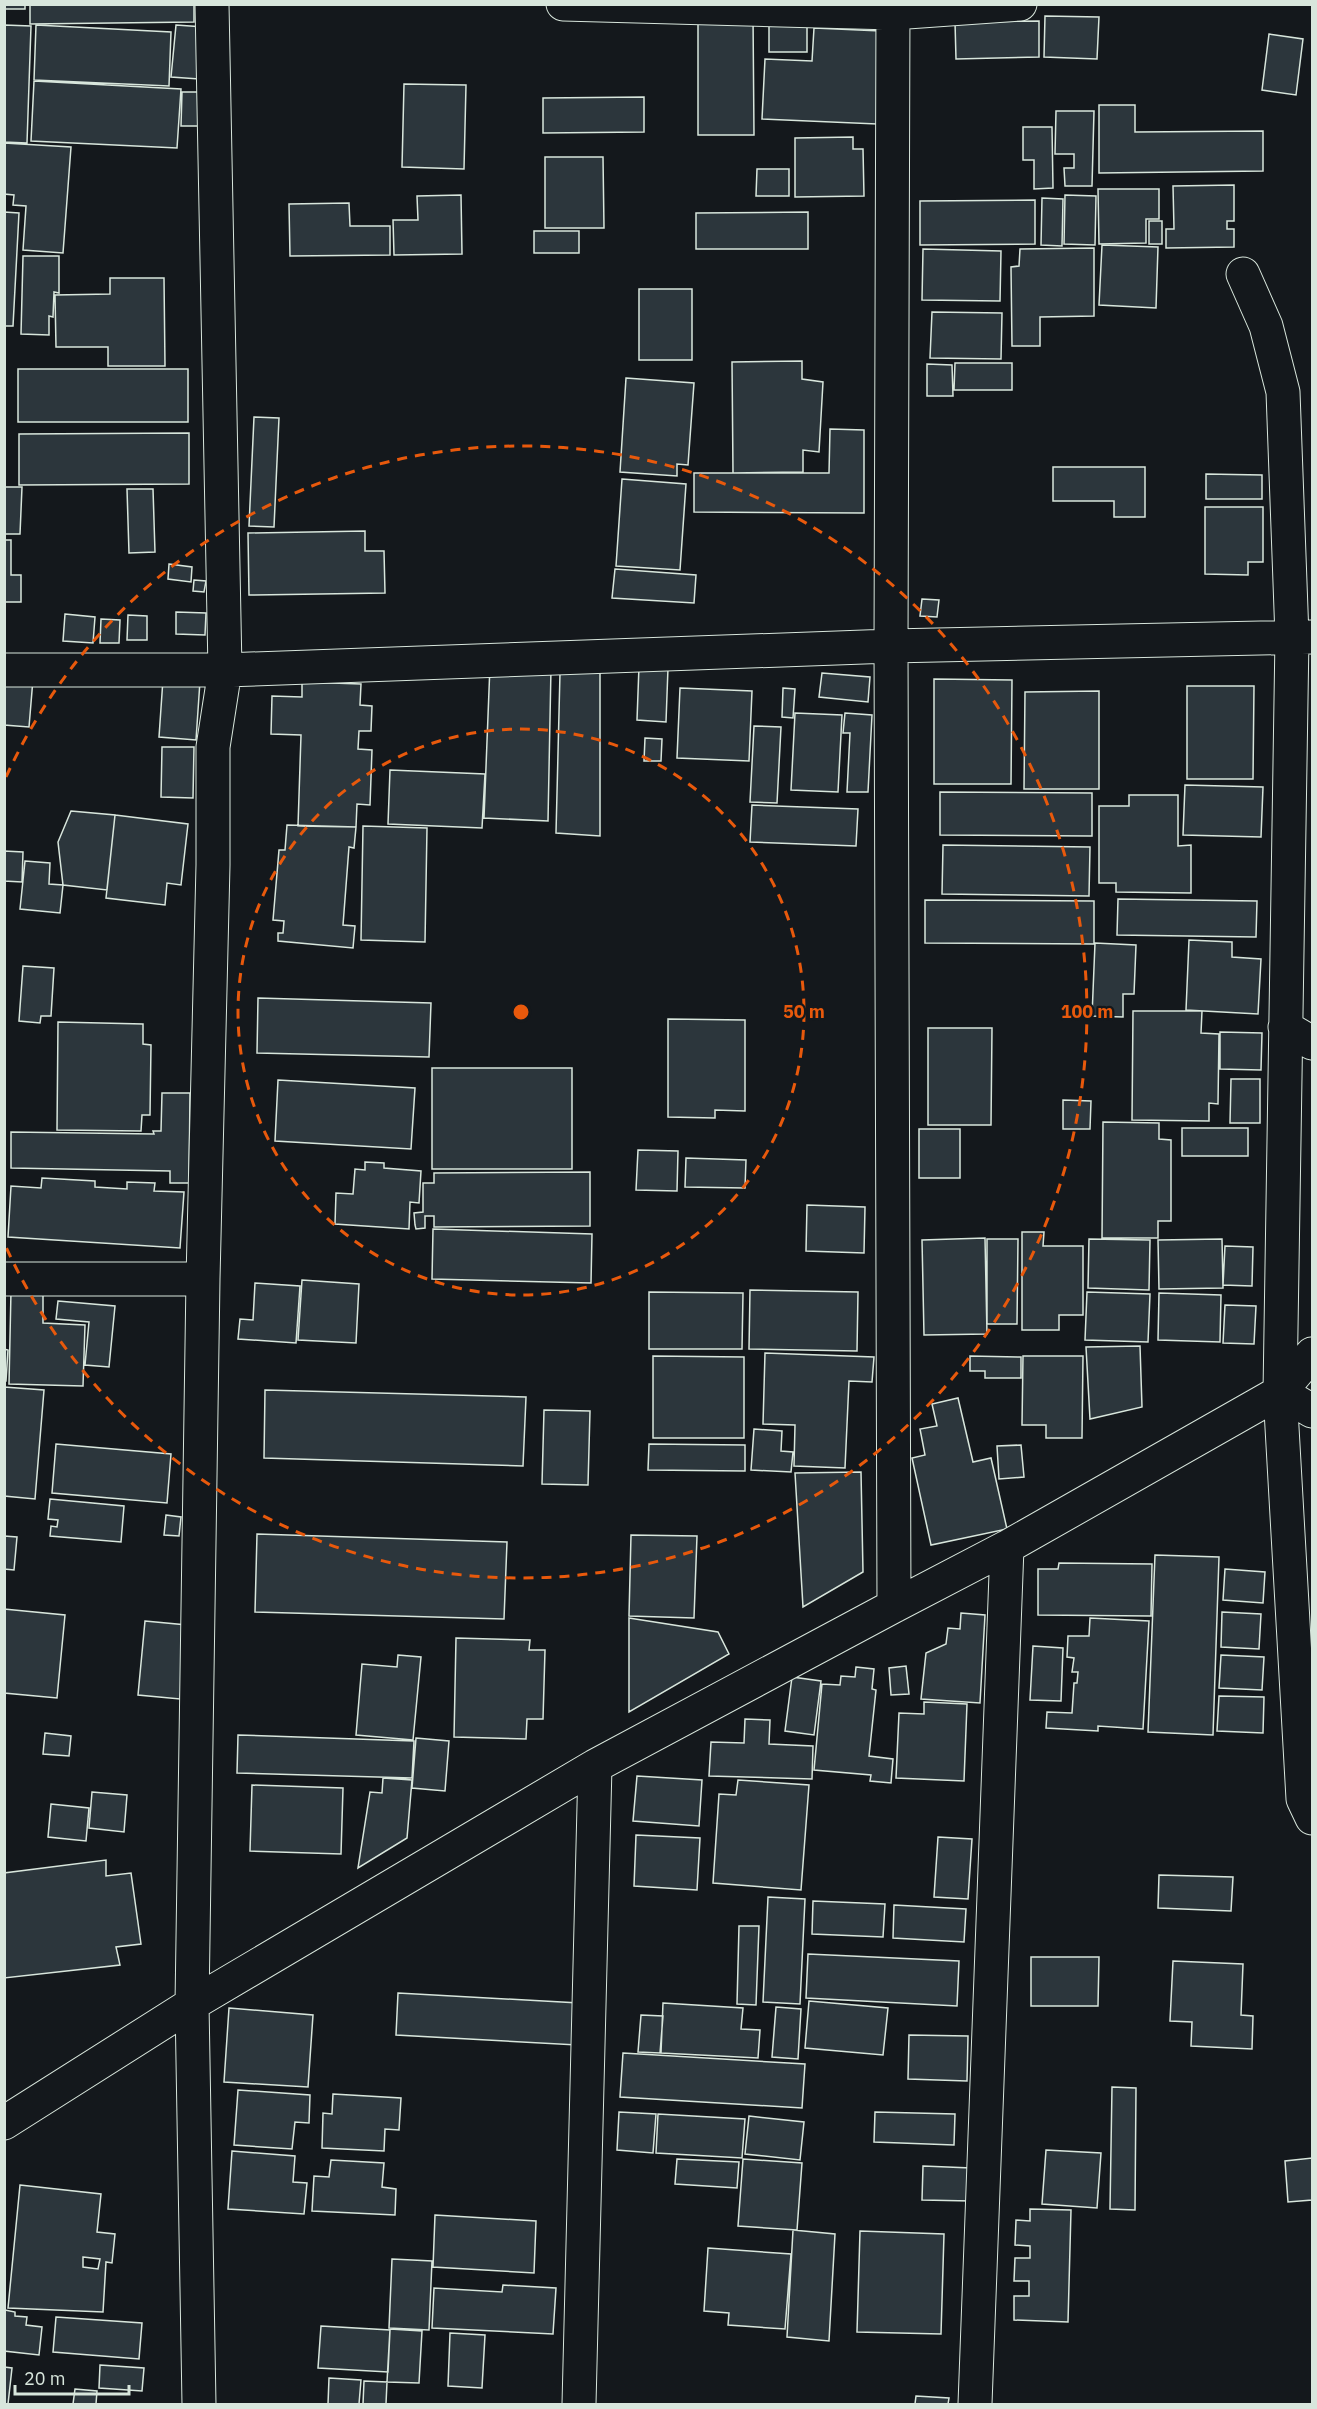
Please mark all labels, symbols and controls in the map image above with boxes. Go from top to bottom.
text: 50 m [783,1000,825,1023]
text: 100 m [1061,1000,1113,1023]
centre of rings [511,1002,531,1022]
scale bar [15,2358,129,2396]
text: 20 m [24,2367,66,2390]

